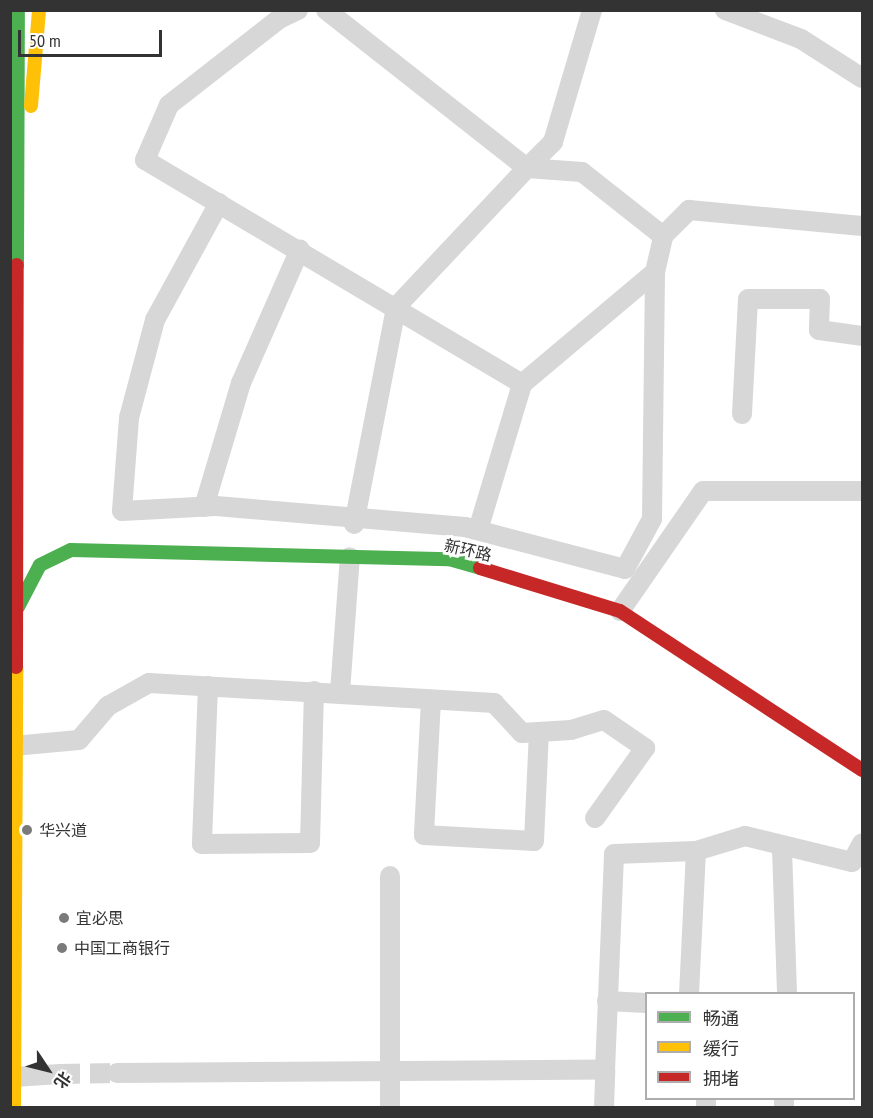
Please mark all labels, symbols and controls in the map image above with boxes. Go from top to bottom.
scale bar [21,18,165,56]
text: 50 m [29,29,61,52]
street label: 新环路 [442,535,494,565]
place label: 华兴道 [39,820,87,840]
marker: 华兴道 [20,823,34,837]
place label: 宜必思 [76,908,124,928]
marker: 宜必思 [57,911,71,925]
place label: 中国工商银行 [74,938,170,958]
marker: 中国工商银行 [55,941,69,955]
legend [645,992,855,1100]
text: 畅通 [703,1007,739,1030]
text: 缓行 [703,1037,739,1060]
north arrow [18,1040,78,1100]
text: 拥堵 [703,1067,739,1090]
text: 北 [50,1068,76,1093]

